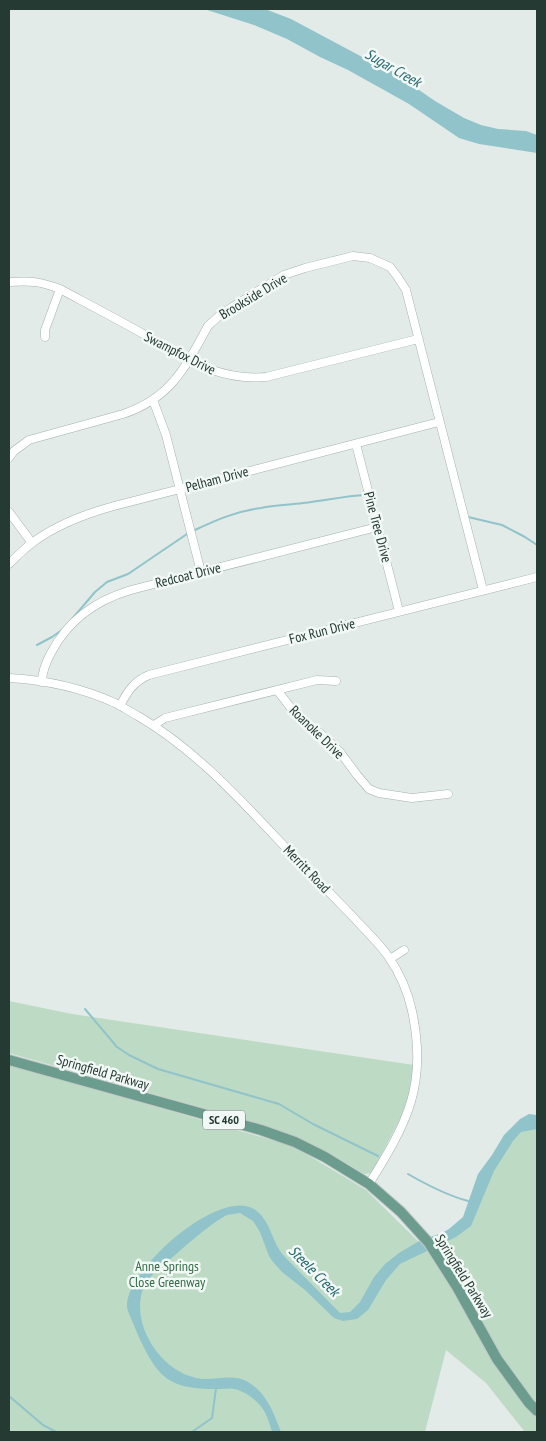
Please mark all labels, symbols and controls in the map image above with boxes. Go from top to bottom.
water label: Sugar Creek [362,44,427,92]
street label: Brookside Drive [216,269,290,323]
street label: Swampfox Drive [141,327,219,379]
street label: Pelham Drive [184,462,251,496]
street label: Pine Tree Drive [360,490,396,565]
street label: Redcoat Drive [153,558,223,592]
street label: Fox Run Drive [287,614,357,648]
street label: Roanoke Drive [286,701,348,763]
street label: Merritt Road [280,841,334,897]
street label: Springfield Parkway [55,1050,152,1094]
road number: SC 460 [203,1110,245,1130]
street label: Springfield Parkway [431,1231,497,1322]
water label: Steele Creek [285,1241,345,1302]
park label: Anne Springs Close Greenway [129,1257,206,1291]

